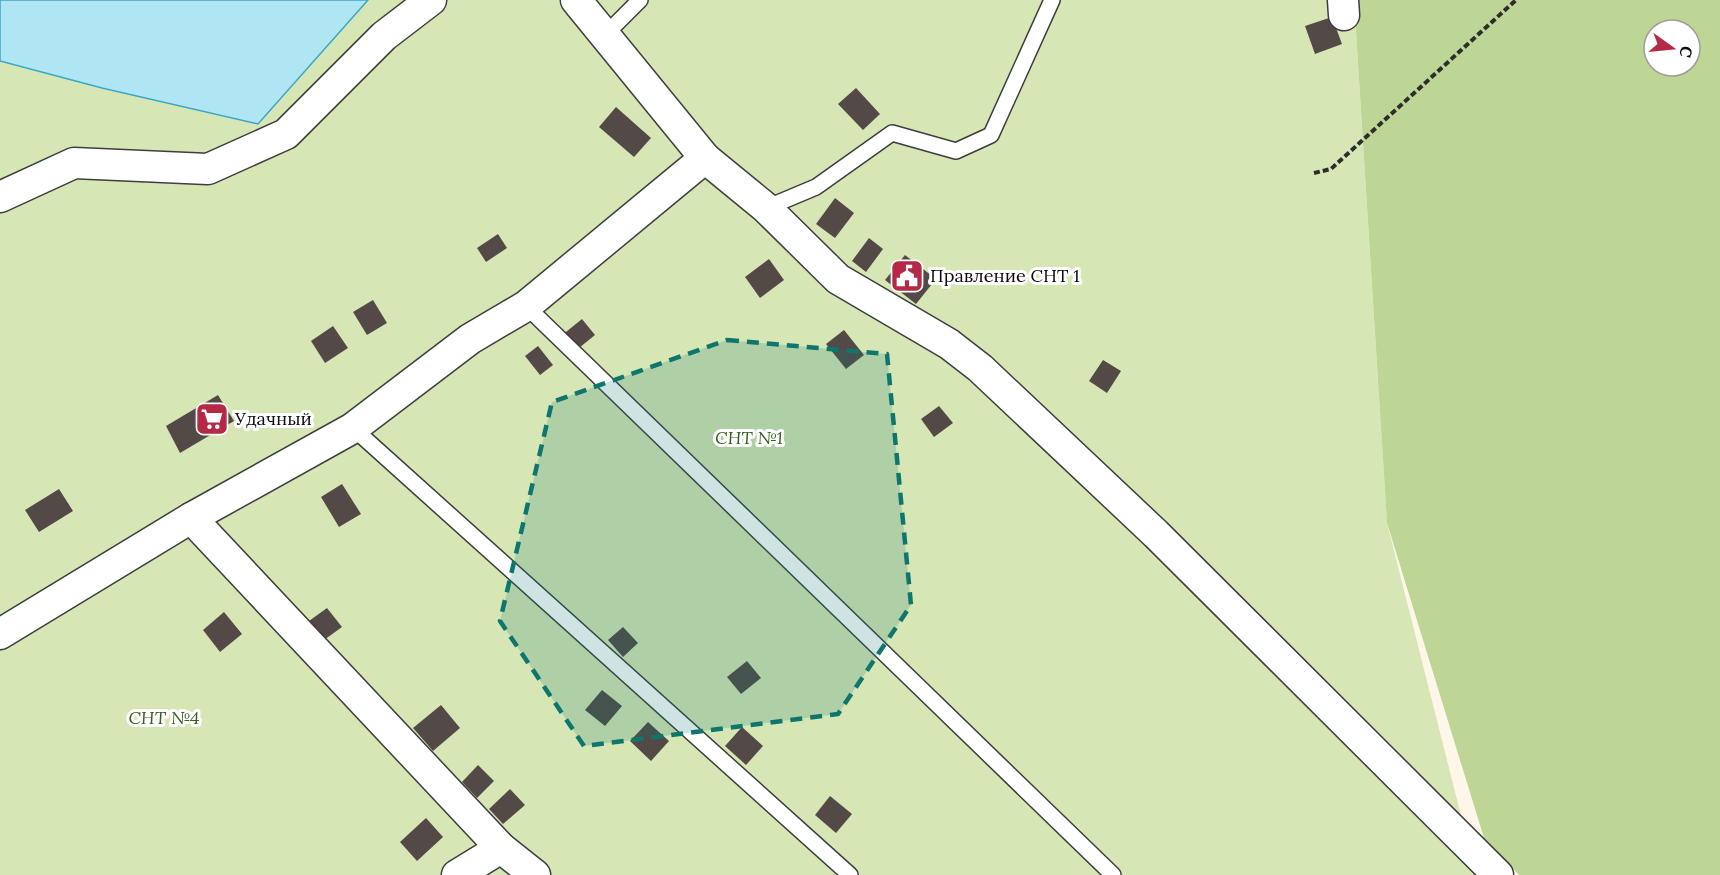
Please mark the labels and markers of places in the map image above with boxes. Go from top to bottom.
public building icon: Правление СНТ 1 [889,258,925,294]
place label: Правление СНТ 1 [930,264,1080,287]
supermarket icon: Удачный [194,401,230,437]
place label: Удачный [234,407,312,430]

